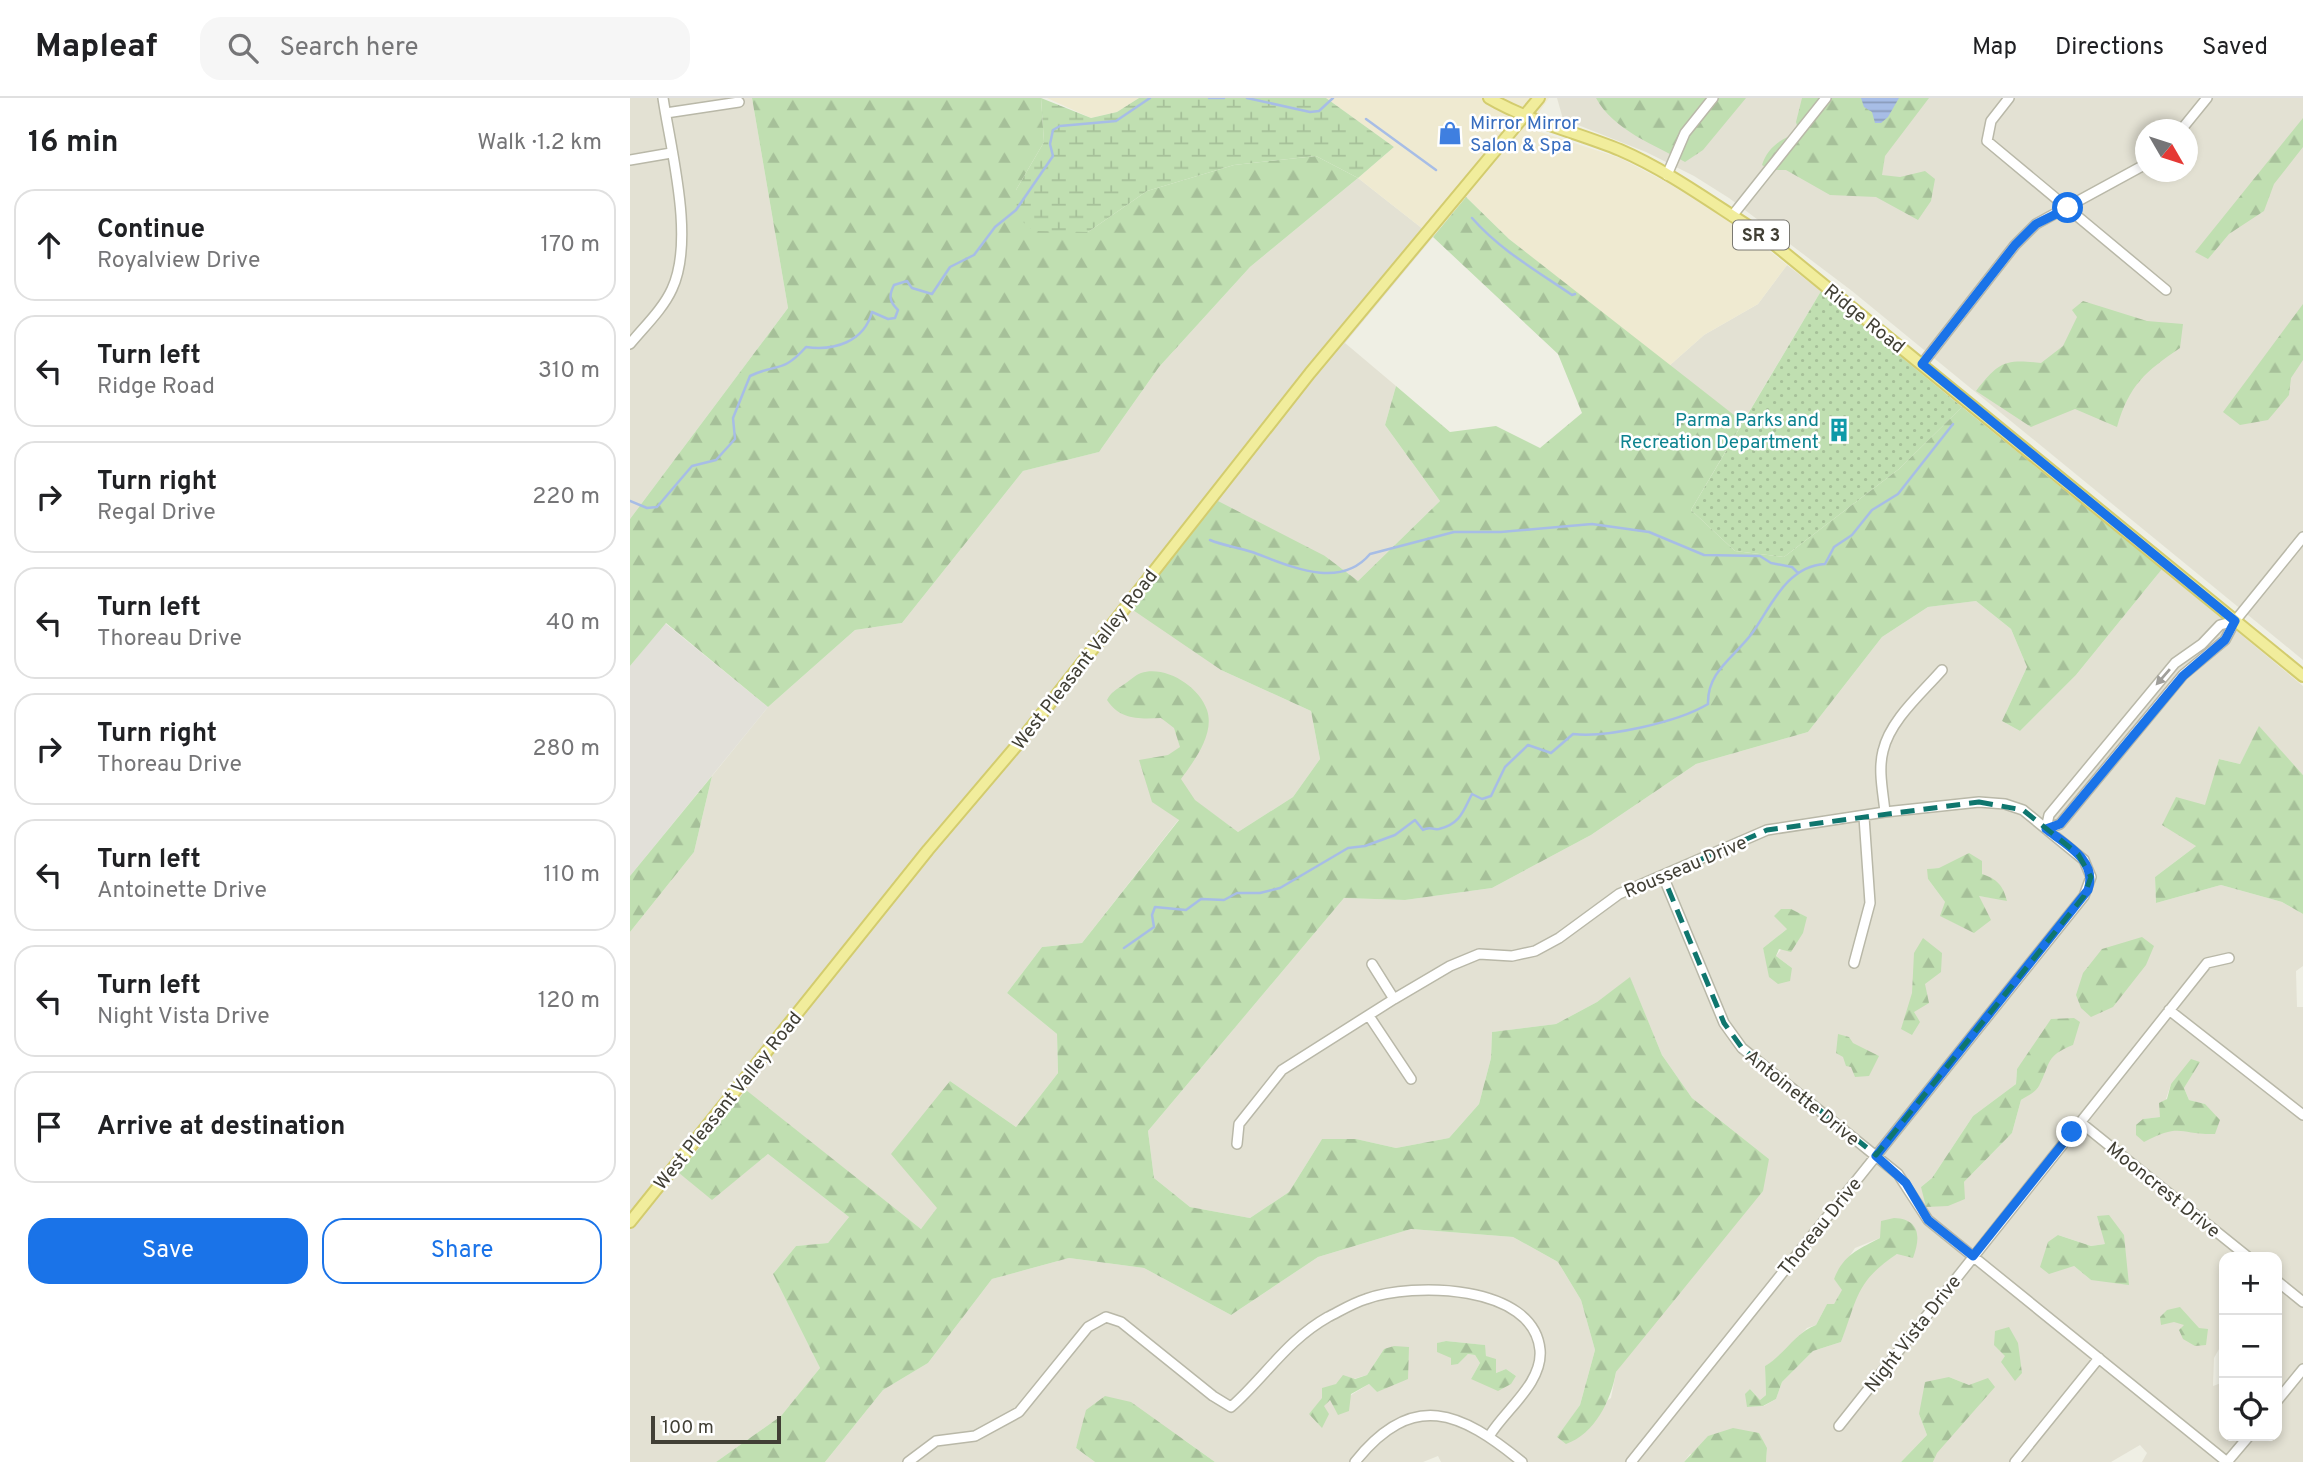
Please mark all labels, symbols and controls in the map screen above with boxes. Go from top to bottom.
search box [200,17,690,80]
text: Mapleaf [35,27,158,69]
icon: search [224,29,262,67]
text: Search here [280,32,418,65]
text: Map [1972,33,2017,63]
text: Directions [2055,33,2164,63]
text: Saved [2202,33,2268,63]
place label: Mirror Mirror Salon & Spa [1470,112,1579,158]
shop icon: Mirror Mirror Salon & Spa [1436,119,1464,147]
north arrow [2135,119,2198,182]
text: 16 min [28,125,118,162]
text: Walk · 1.2 km [477,129,602,158]
route start [2052,192,2083,223]
text: Continue [97,214,205,247]
road number: SR 3 [1733,220,1789,250]
icon: ahead [30,226,68,264]
text: 170 m [541,231,600,260]
text: Royalview Drive [97,247,260,276]
street label: Ridge Road [1818,280,1909,360]
text: Turn left [97,340,201,373]
icon: left [30,352,68,390]
text: 310 m [538,357,600,386]
text: Ridge Road [97,373,215,402]
place label: Parma Parks and Recreation Department [1620,409,1819,455]
building icon: Parma Parks and Recreation Department [1825,416,1853,444]
text: Turn right [97,466,217,499]
icon: right [30,478,68,516]
text: 220 m [532,483,600,512]
text: Regal Drive [97,499,216,528]
street label: West Pleasant Valley Road [1008,565,1164,755]
text: Turn left [97,592,201,625]
icon: left [30,604,68,642]
text: 40 m [546,609,600,638]
text: Thoreau Drive [97,625,242,654]
one-way arrow [2155,668,2171,686]
text: Turn right [97,718,217,751]
icon: right [30,730,68,768]
text: 280 m [532,735,600,764]
text: Thoreau Drive [97,751,242,780]
street label: Rousseau Drive [1621,831,1751,905]
text: Turn left [97,844,201,877]
icon: left [30,856,68,894]
text: 110 m [543,861,600,890]
text: Antoinette Drive [97,877,267,906]
text: Turn left [97,970,201,1003]
icon: left [30,982,68,1020]
text: 120 m [538,987,600,1016]
text: Night Vista Drive [97,1003,270,1032]
street label: West Pleasant Valley Road [649,1007,808,1195]
street label: Antoinette Drive [1740,1045,1864,1152]
icon: arrive [30,1108,68,1146]
text: Arrive at destination [97,1111,345,1144]
route end [2056,1116,2087,1147]
street label: Mooncrest Drive [2101,1137,2225,1244]
street label: Thoreau Drive [1774,1173,1868,1281]
button: Save [28,1218,308,1284]
button: Share [322,1218,602,1284]
map controls [2219,1252,2282,1441]
button: + [2219,1252,2282,1315]
street label: Night Vista Drive [1860,1271,1967,1398]
button: − [2219,1315,2282,1378]
button: locate [2219,1378,2282,1441]
scale bar [651,1413,780,1445]
text: 100 m [662,1416,714,1440]

